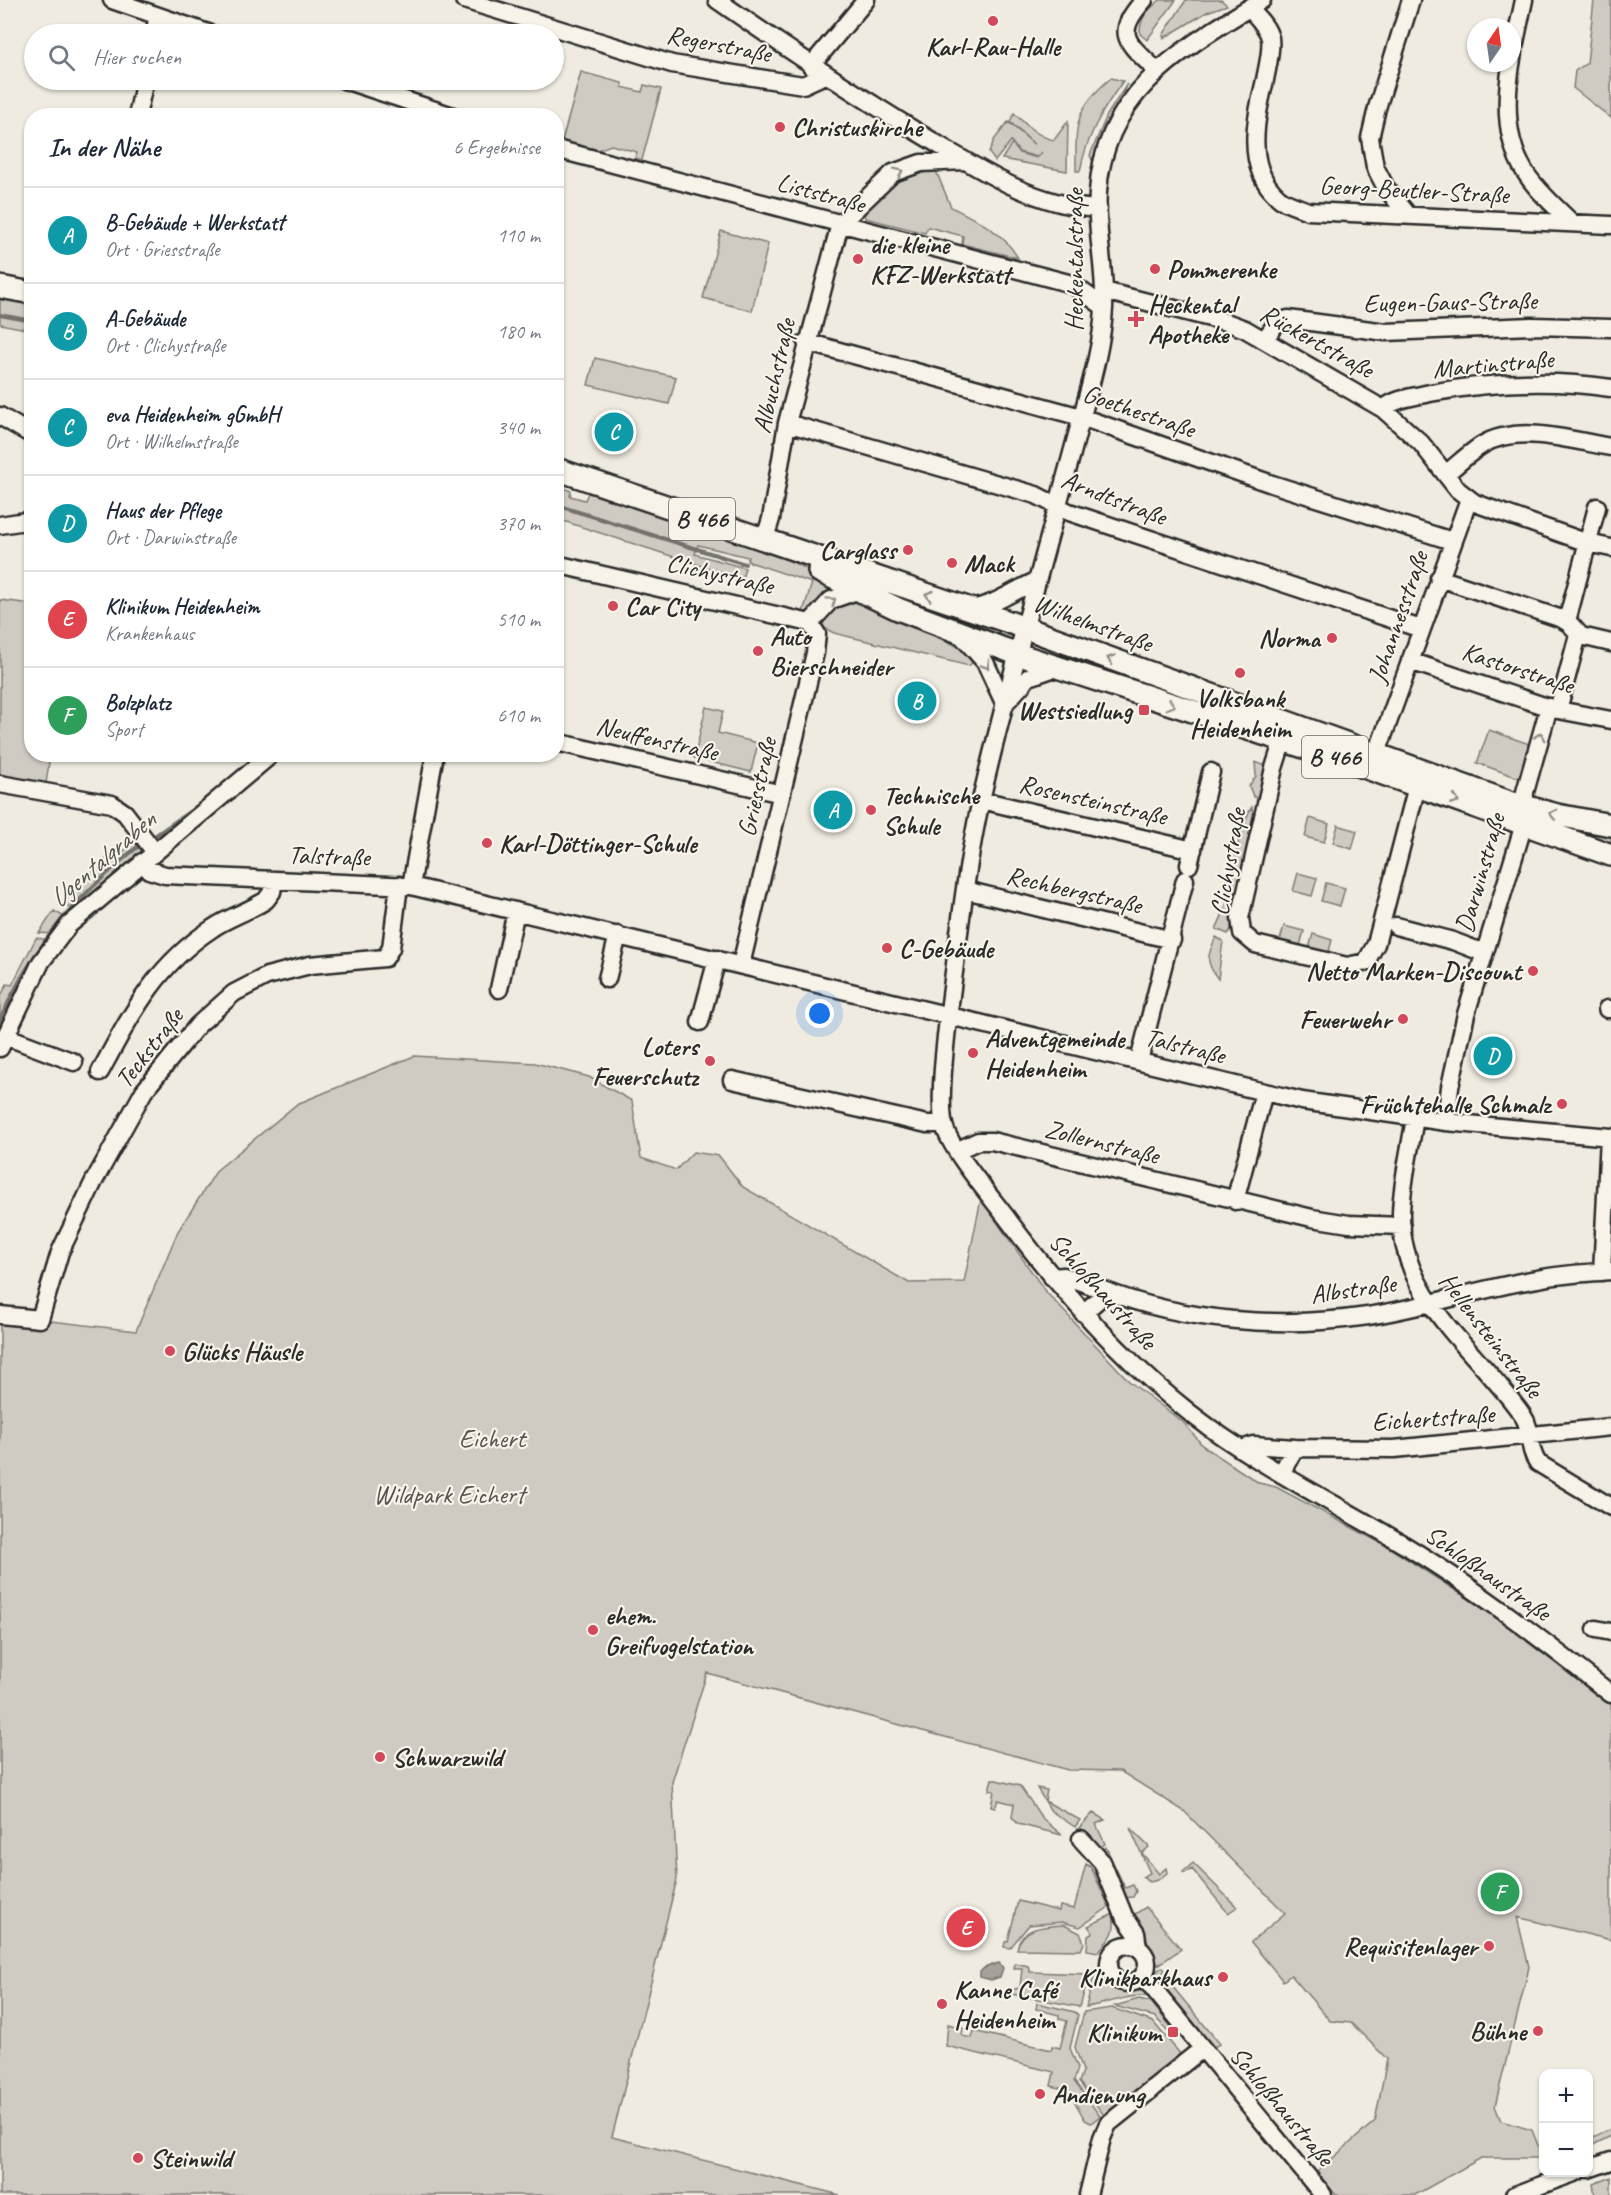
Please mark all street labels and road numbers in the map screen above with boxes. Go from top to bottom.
street label: Regerstraße [664,18,776,71]
street label: Liststraße [773,165,871,221]
street label: Georg-Beutler-Straße [1319,169,1512,212]
street label: Heckentalstraße [1058,186,1091,331]
street label: Eugen-Gaus-Straße [1363,284,1540,320]
street label: Rückertstraße [1254,296,1382,387]
street label: Albuchstraße [745,313,804,436]
street label: Martinstraße [1431,342,1557,386]
street label: Goethestraße [1079,376,1202,446]
street label: Arndtstraße [1057,463,1173,534]
road number: B 466 [669,498,735,540]
street label: Johannesstraße [1359,544,1437,689]
street label: Clichystraße [664,546,779,603]
street label: Wilhelmstraße [1029,586,1159,661]
street label: Kastorstraße [1458,634,1580,702]
street label: Neuffenstraße [593,709,724,770]
street label: Griesstraße [730,732,785,840]
road number: B 466 [1302,736,1368,778]
street label: Rosensteinstraße [1016,767,1172,834]
street label: Clichystraße [1202,803,1254,918]
street label: Darwinstraße [1447,807,1513,936]
street label: Talstraße [288,838,373,874]
street label: Rechbergstraße [1003,858,1147,922]
street label: Teckstraße [107,999,192,1095]
street label: Talstraße [1142,1020,1231,1072]
street label: Zollernstraße [1041,1112,1165,1173]
street label: Schloßhaustraße [1042,1226,1166,1358]
street label: Hellensteinstraße [1432,1265,1552,1407]
street label: Albstraße [1308,1266,1400,1311]
street label: Eichertstraße [1371,1397,1498,1439]
street label: Schloßhaustraße [1419,1517,1560,1630]
street label: Schloßhaustraße [1222,2039,1343,2175]

